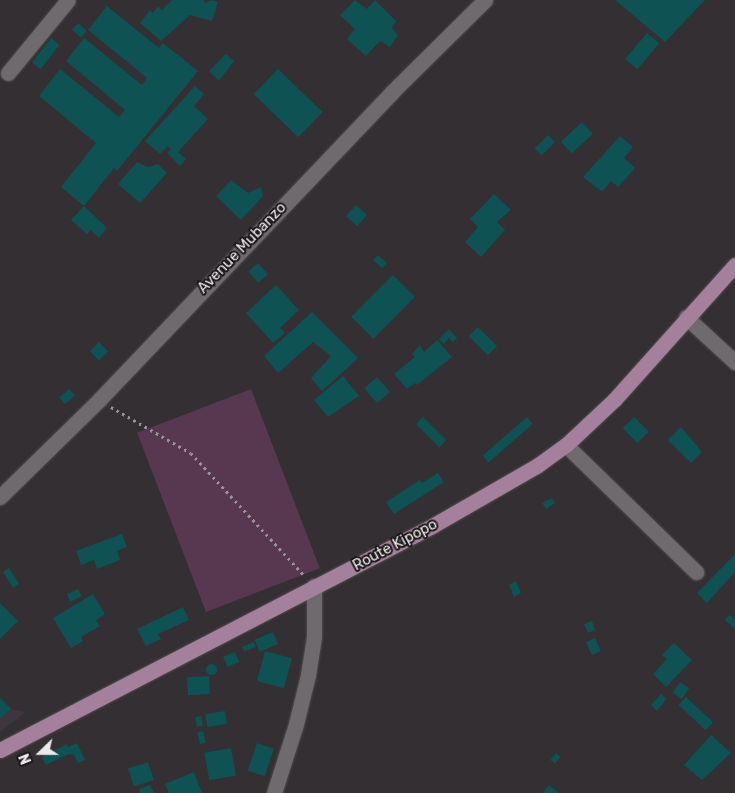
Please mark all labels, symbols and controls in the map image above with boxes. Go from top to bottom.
street label: Avenue Mubanzo [194,199,290,297]
street label: Route Kipopo [350,515,440,575]
north arrow [15,728,65,778]
text: N [16,751,35,767]

